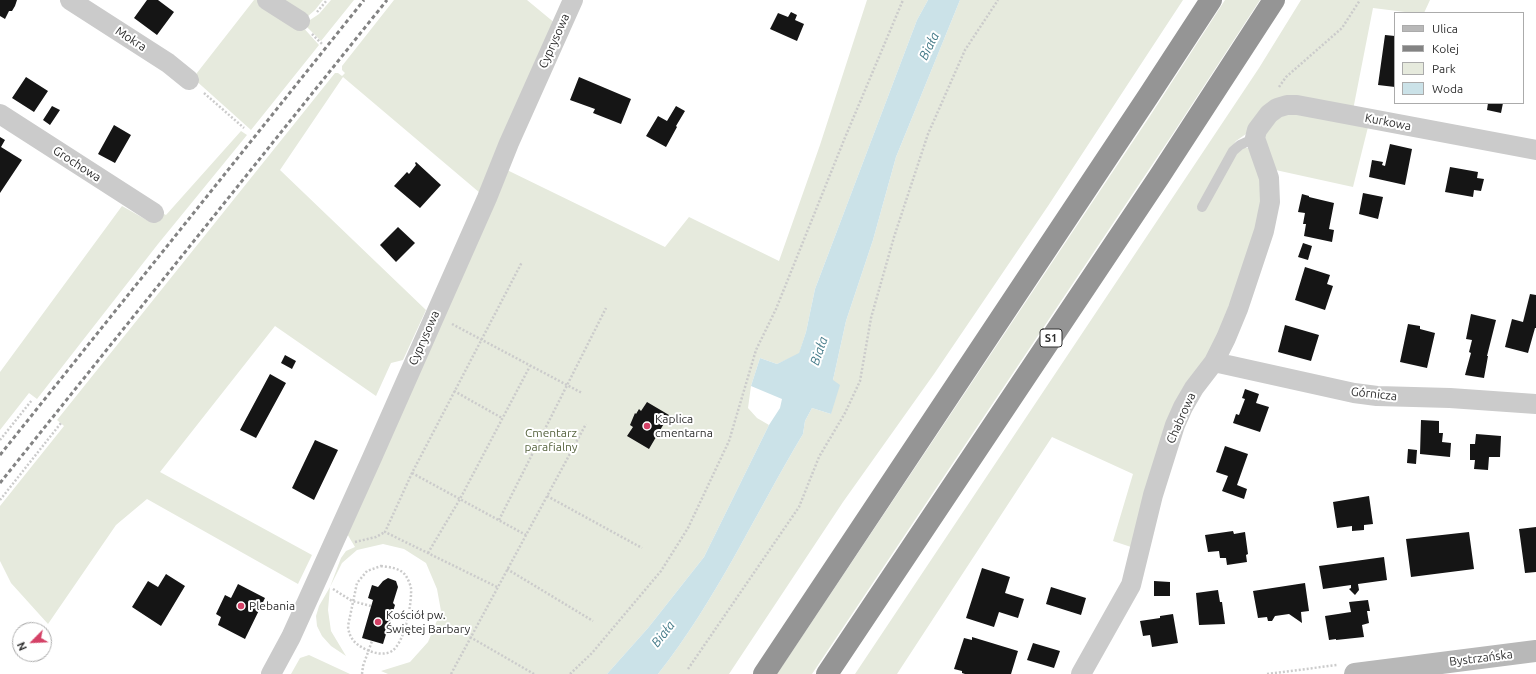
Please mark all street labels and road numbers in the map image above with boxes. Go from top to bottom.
street label: Cyprysowa [536,11,572,71]
street label: Mokra [113,24,149,54]
street label: Kurkowa [1364,110,1412,134]
street label: Grochowa [50,143,104,185]
street label: Cyprysowa [406,308,442,368]
road number: S1 [1040,329,1062,347]
street label: Górnicza [1350,384,1398,404]
street label: Chabrowa [1163,390,1199,446]
street label: Bystrzańska [1448,647,1514,669]

